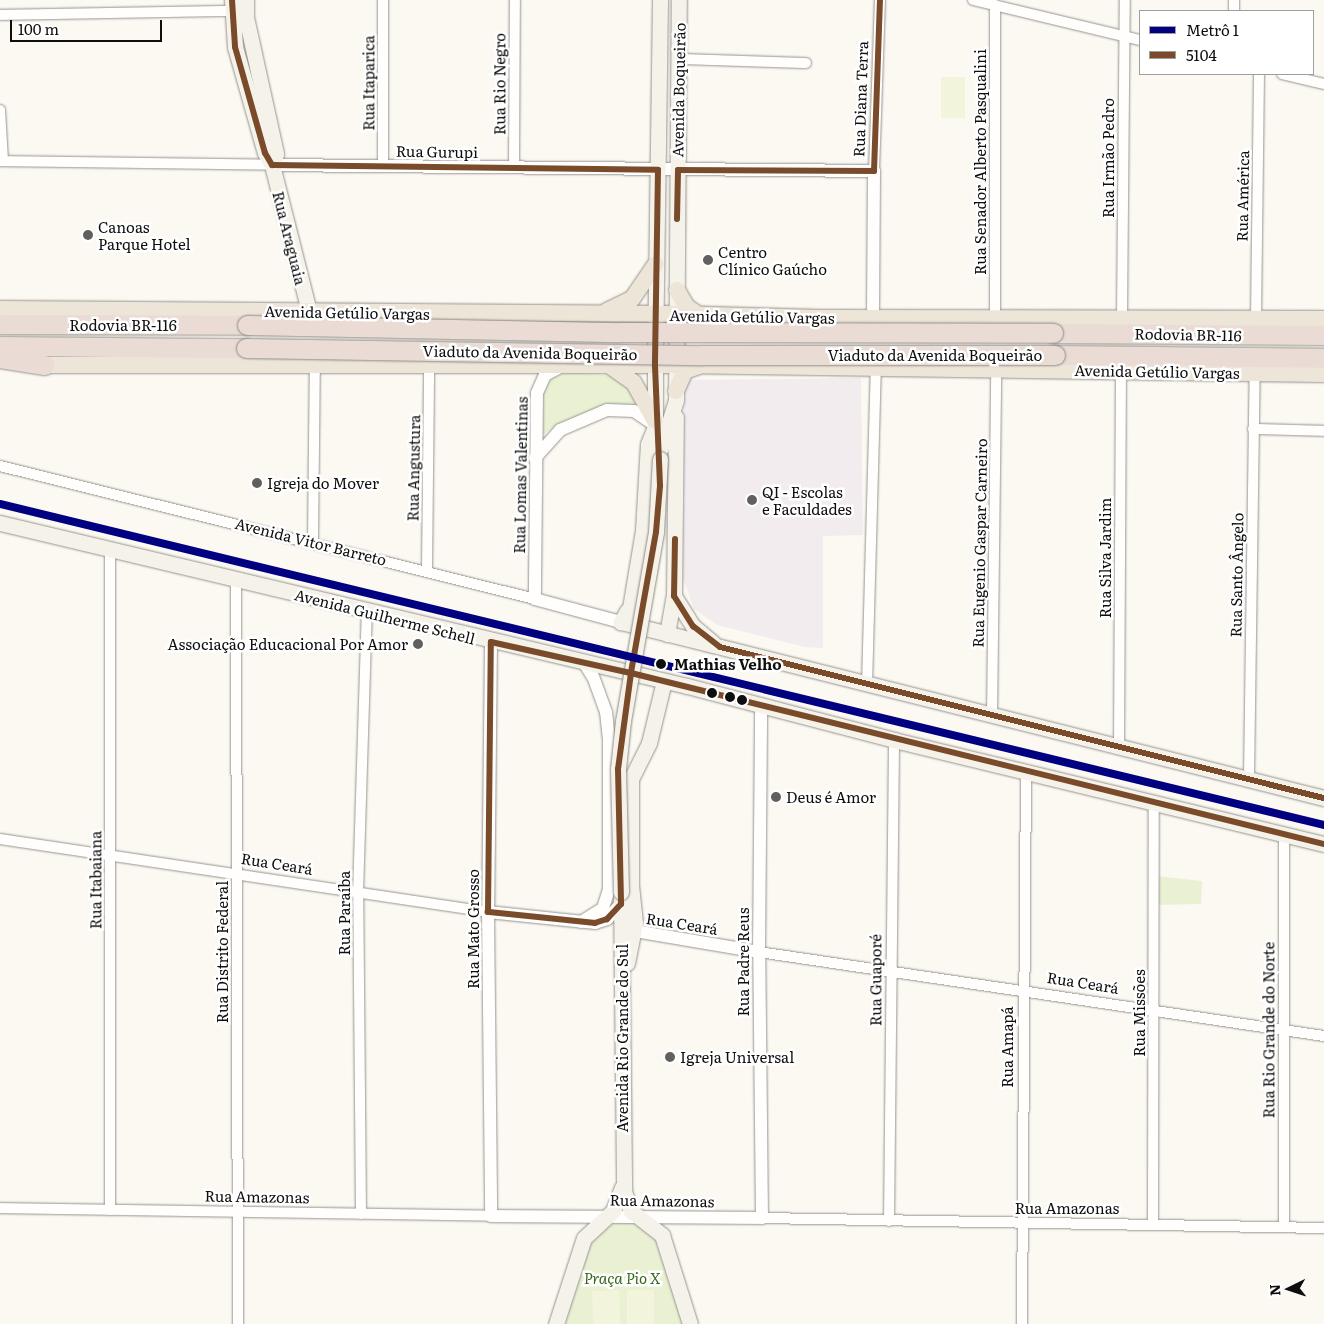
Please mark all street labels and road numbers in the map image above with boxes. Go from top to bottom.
street label: Avenida Boqueirão [668,22,688,158]
street label: Rua Rio Negro [490,33,508,135]
street label: Rua Itaparica [359,35,377,131]
street label: Rua Diana Terra [849,41,871,157]
street label: Rua Senador Alberto Pasqualini [971,49,989,275]
street label: Rua Irmão Pedro [1099,98,1117,218]
street label: Rua Gurupi [396,141,478,161]
street label: Rua América [1232,150,1252,242]
street label: Rua Araguaia [270,189,310,287]
street label: Avenida Getúlio Vargas [264,302,430,322]
street label: Avenida Getúlio Vargas [669,306,835,326]
street label: Rodovia BR-116 [69,316,177,334]
street label: Rodovia BR-116 [1134,324,1242,344]
street label: Viaduto da Avenida Boqueirão [423,341,637,363]
street label: Viaduto da Avenida Boqueirão [828,346,1042,364]
street label: Avenida Getúlio Vargas [1074,361,1240,381]
street label: Rua Lomas Valentinas [510,396,530,554]
street label: Rua Angustura [403,415,423,521]
street label: Rua Eugenio Gaspar Carneiro [968,438,990,648]
street label: Rua Silva Jardim [1096,498,1114,618]
street label: Rua Santo Ângelo [1226,512,1246,638]
street label: Avenida Vitor Barreto [233,513,389,569]
street label: Avenida Guilherme Schell [293,585,477,647]
street label: Rua Itabaiana [86,831,104,929]
street label: Rua Ceará [240,848,314,878]
street label: Rua Mato Grosso [464,869,482,989]
street label: Rua Paraíba [335,871,353,955]
street label: Rua Distrito Federal [213,881,231,1023]
street label: Rua Padre Reus [734,907,752,1017]
street label: Rua Ceará [645,908,719,938]
street label: Rua Guaporé [866,934,884,1026]
street label: Rua Rio Grande do Norte [1259,942,1277,1118]
street label: Avenida Rio Grande do Sul [613,944,631,1132]
street label: Rua Ceará [1046,967,1120,997]
street label: Rua Missões [1130,969,1148,1057]
street label: Rua Amapá [998,1006,1016,1088]
street label: Rua Amazonas [204,1186,310,1206]
street label: Rua Amazonas [609,1190,715,1210]
street label: Rua Amazonas [1015,1199,1119,1217]

